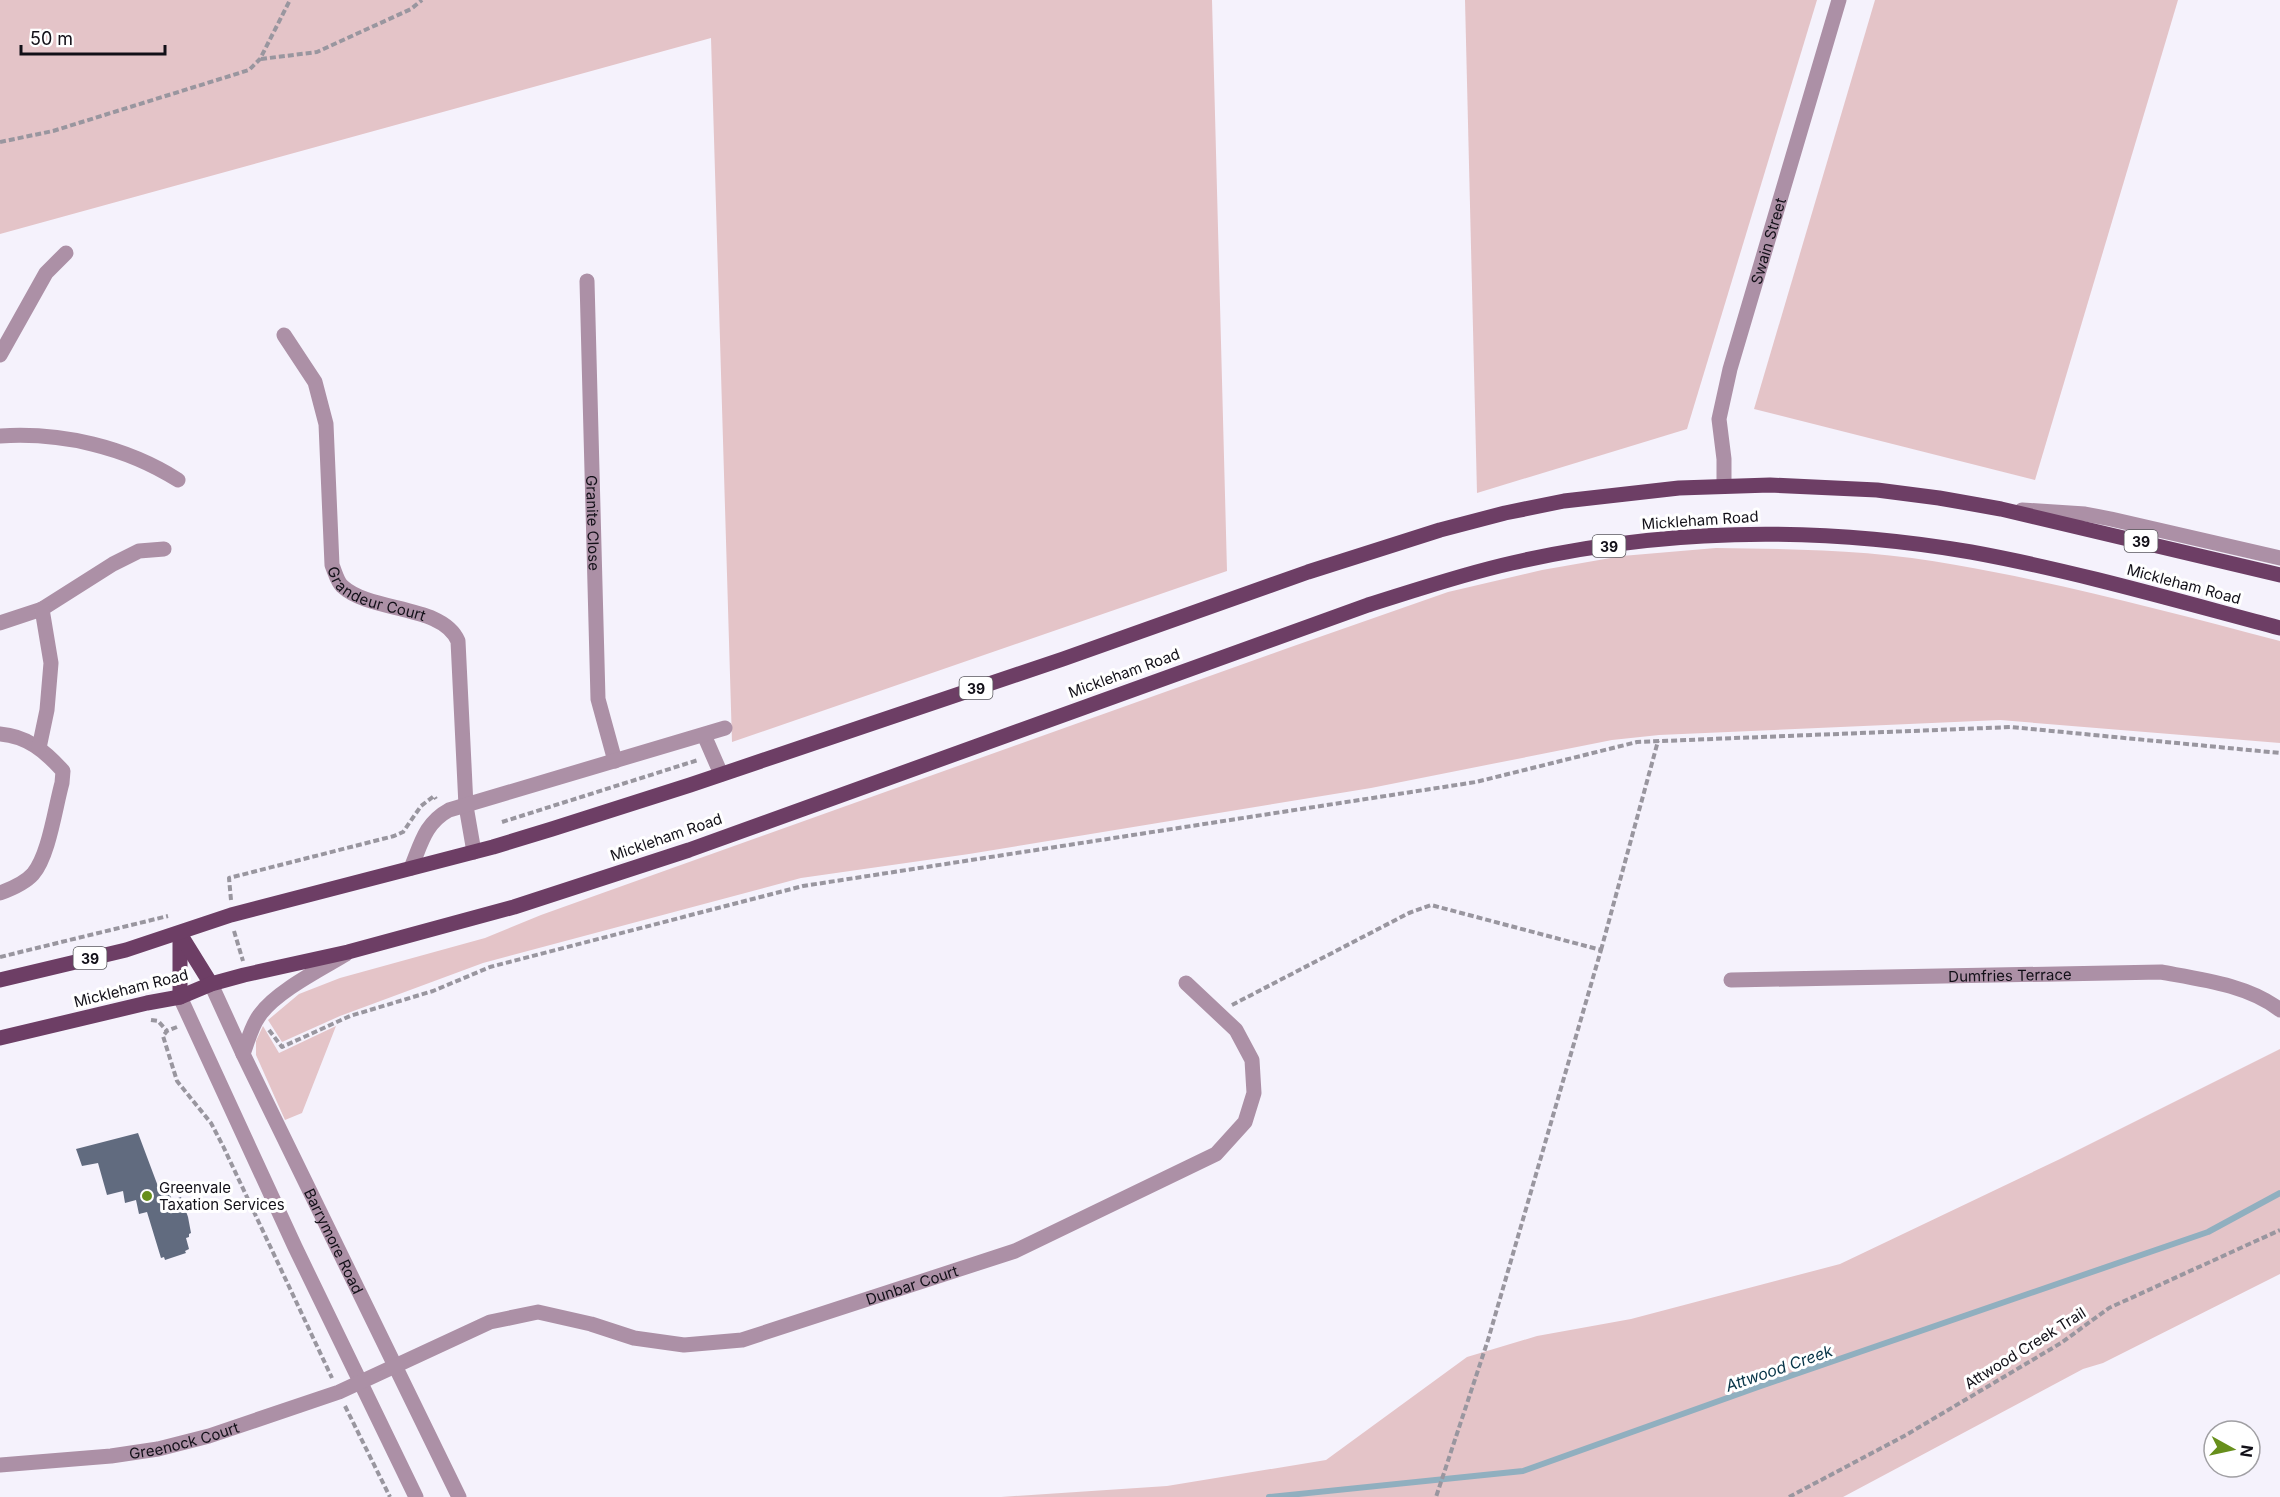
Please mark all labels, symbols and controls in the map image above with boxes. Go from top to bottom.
scale bar [21,18,165,56]
text: 50 m [30,28,73,49]
street label: Swain Street [1746,195,1790,287]
street label: Granite Close [583,475,604,571]
street label: Mickleham Road [1641,506,1759,534]
road number: 39 [2124,530,2158,552]
road number: 39 [1592,535,1626,557]
street label: Mickleham Road [2125,560,2243,608]
street label: Grandeur Court [324,563,428,625]
street label: Mickleham Road [1066,644,1182,702]
road number: 39 [960,677,992,699]
street label: Mickleham Road [607,809,725,865]
road number: 39 [74,947,106,969]
street label: Dumfries Terrace [1948,964,2072,985]
street label: Mickleham Road [72,965,190,1011]
place label: Greenvale Taxation Services [159,1178,285,1214]
street label: Barrymore Road [300,1185,368,1297]
marker: Greenvale Taxation Services [140,1189,154,1203]
street label: Dunbar Court [863,1261,960,1309]
street label: Attwood Creek Trail [1961,1303,2089,1393]
water label: Attwood Creek [1722,1340,1835,1396]
street label: Greenock Court [128,1417,241,1463]
north arrow [2202,1419,2262,1479]
text: N [2236,1444,2258,1459]

